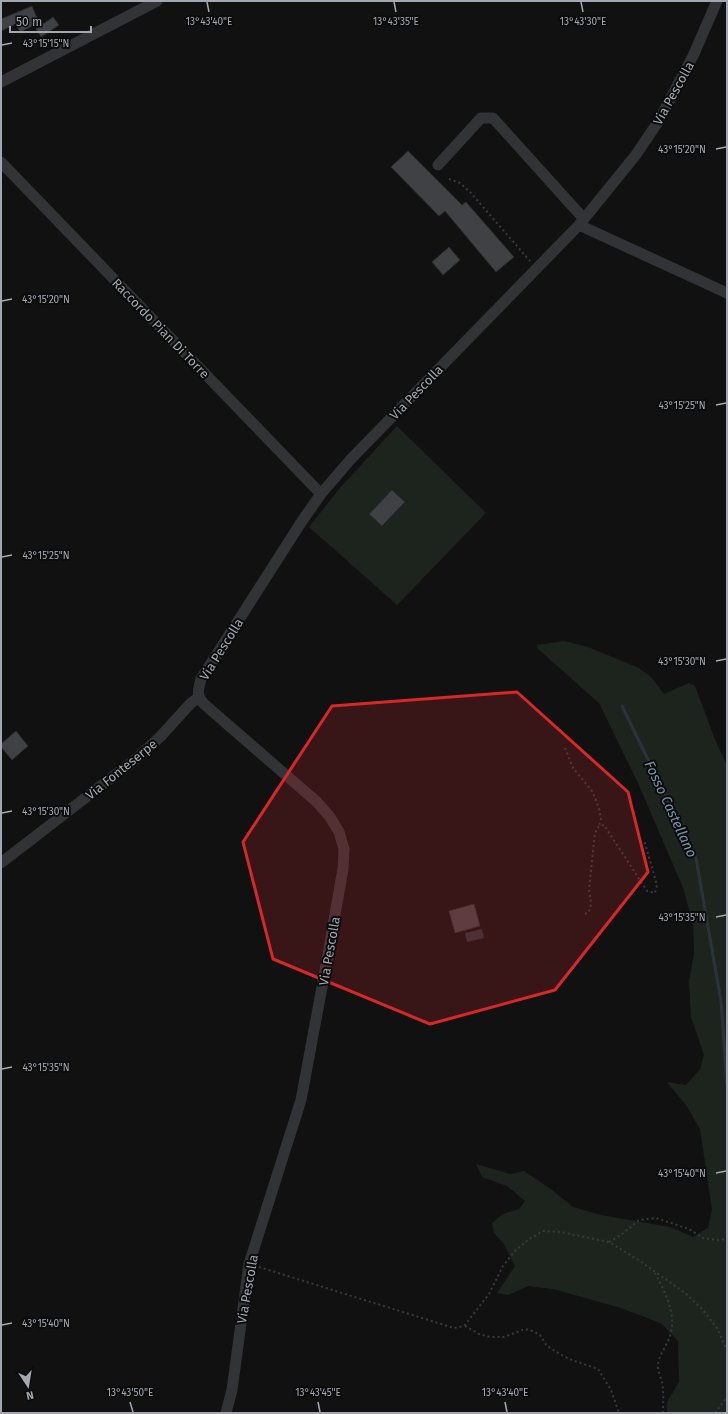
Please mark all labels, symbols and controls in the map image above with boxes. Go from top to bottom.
scale bar [10,8,91,34]
text: 50 m [16,15,42,29]
text: 13°43'40"E [186,16,232,28]
text: 13°43'35"E [373,16,419,28]
text: 13°43'30"E [560,16,606,28]
text: 43°15'15"N [23,38,69,50]
street label: Via Pescolla [650,59,697,127]
text: 43°15'20"N [658,144,706,156]
street label: Raccordo Pian Di Torre [109,275,212,381]
text: 43°15'20"N [22,294,70,306]
street label: Via Pescolla [387,362,446,423]
text: 43°15'25"N [658,400,706,412]
text: 43°15'25"N [22,550,70,562]
street label: Via Pescolla [197,616,246,683]
text: 43°15'30"N [658,656,706,668]
street label: Via Fonteserpe [83,736,160,803]
water label: Fosso Castellano [641,758,700,860]
text: 43°15'30"N [22,806,70,818]
text: 43°15'35"N [658,912,706,924]
street label: Via Pescolla [316,915,343,987]
text: 43°15'35"N [22,1062,70,1074]
text: 43°15'40"N [658,1168,706,1180]
street label: Via Pescolla [234,1253,261,1325]
text: 43°15'40"N [22,1318,70,1330]
north arrow [8,1366,48,1406]
text: 13°43'50"E [107,1387,153,1399]
text: 13°43'45"E [295,1387,341,1399]
text: 13°43'40"E [482,1387,528,1399]
text: N [25,1388,35,1402]

